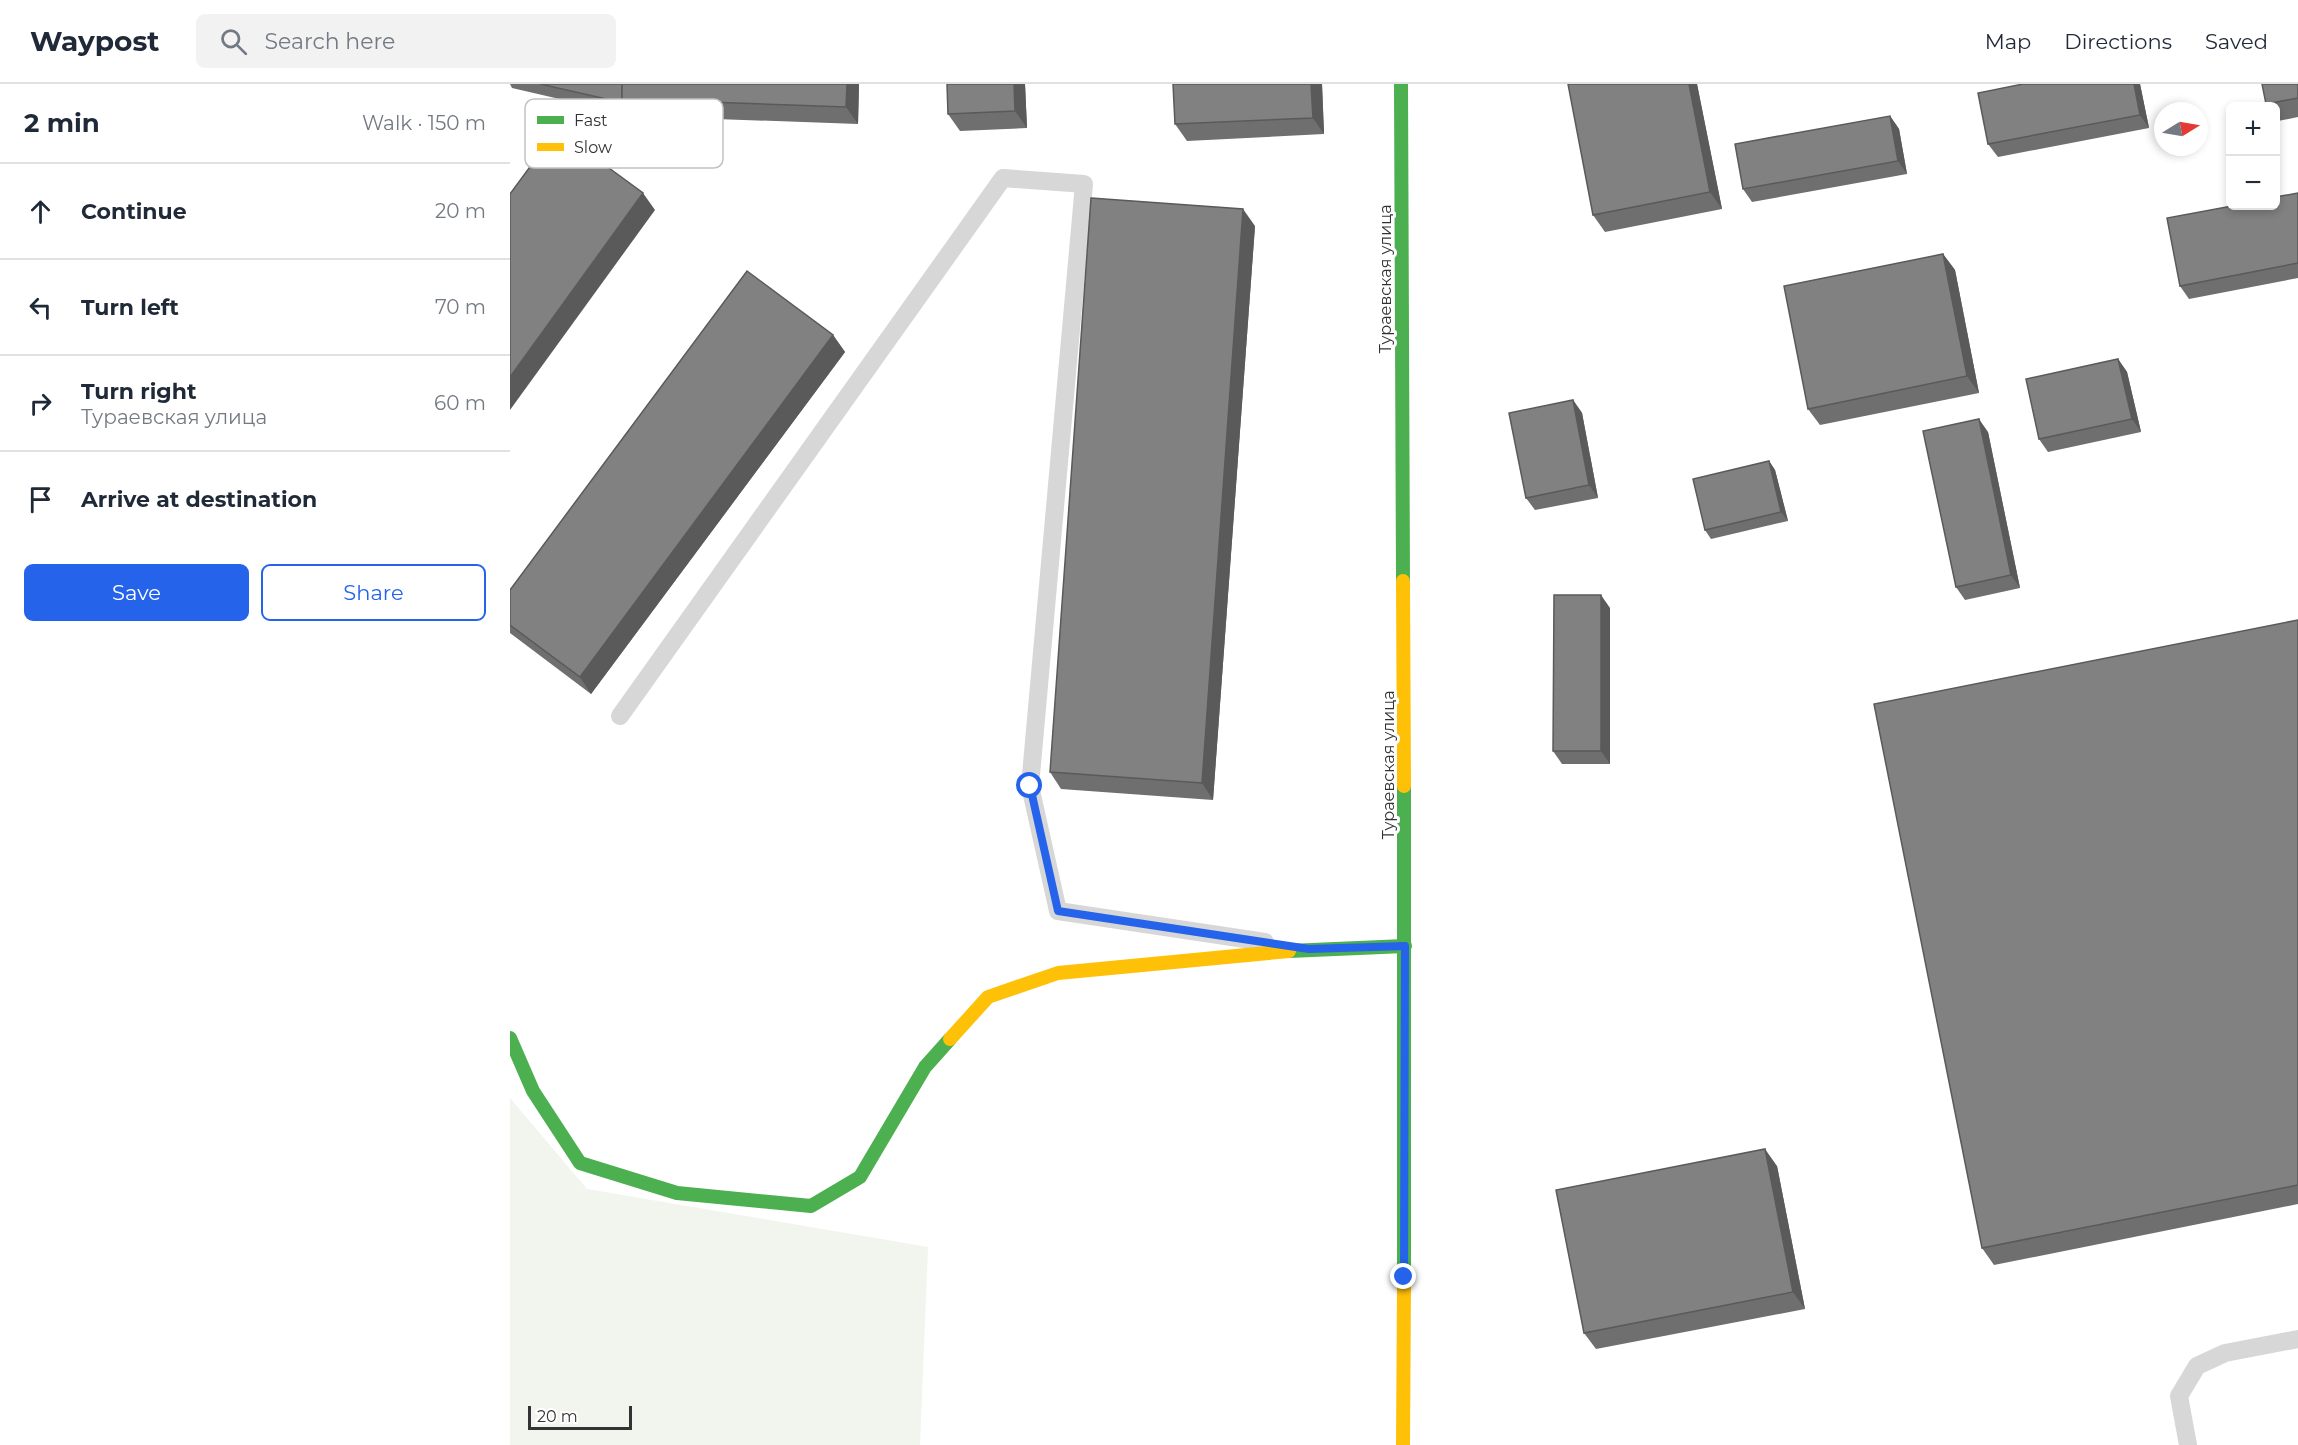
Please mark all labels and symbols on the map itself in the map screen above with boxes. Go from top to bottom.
legend [525,99,723,168]
north arrow [2154,102,2208,156]
text: Fast [574,111,608,130]
text: Slow [574,138,612,157]
street label: Тураевская улица [1376,205,1395,353]
street label: Тураевская улица [1379,691,1398,839]
route start [1016,772,1042,798]
route end [1390,1263,1416,1289]
scale bar [528,1403,632,1430]

